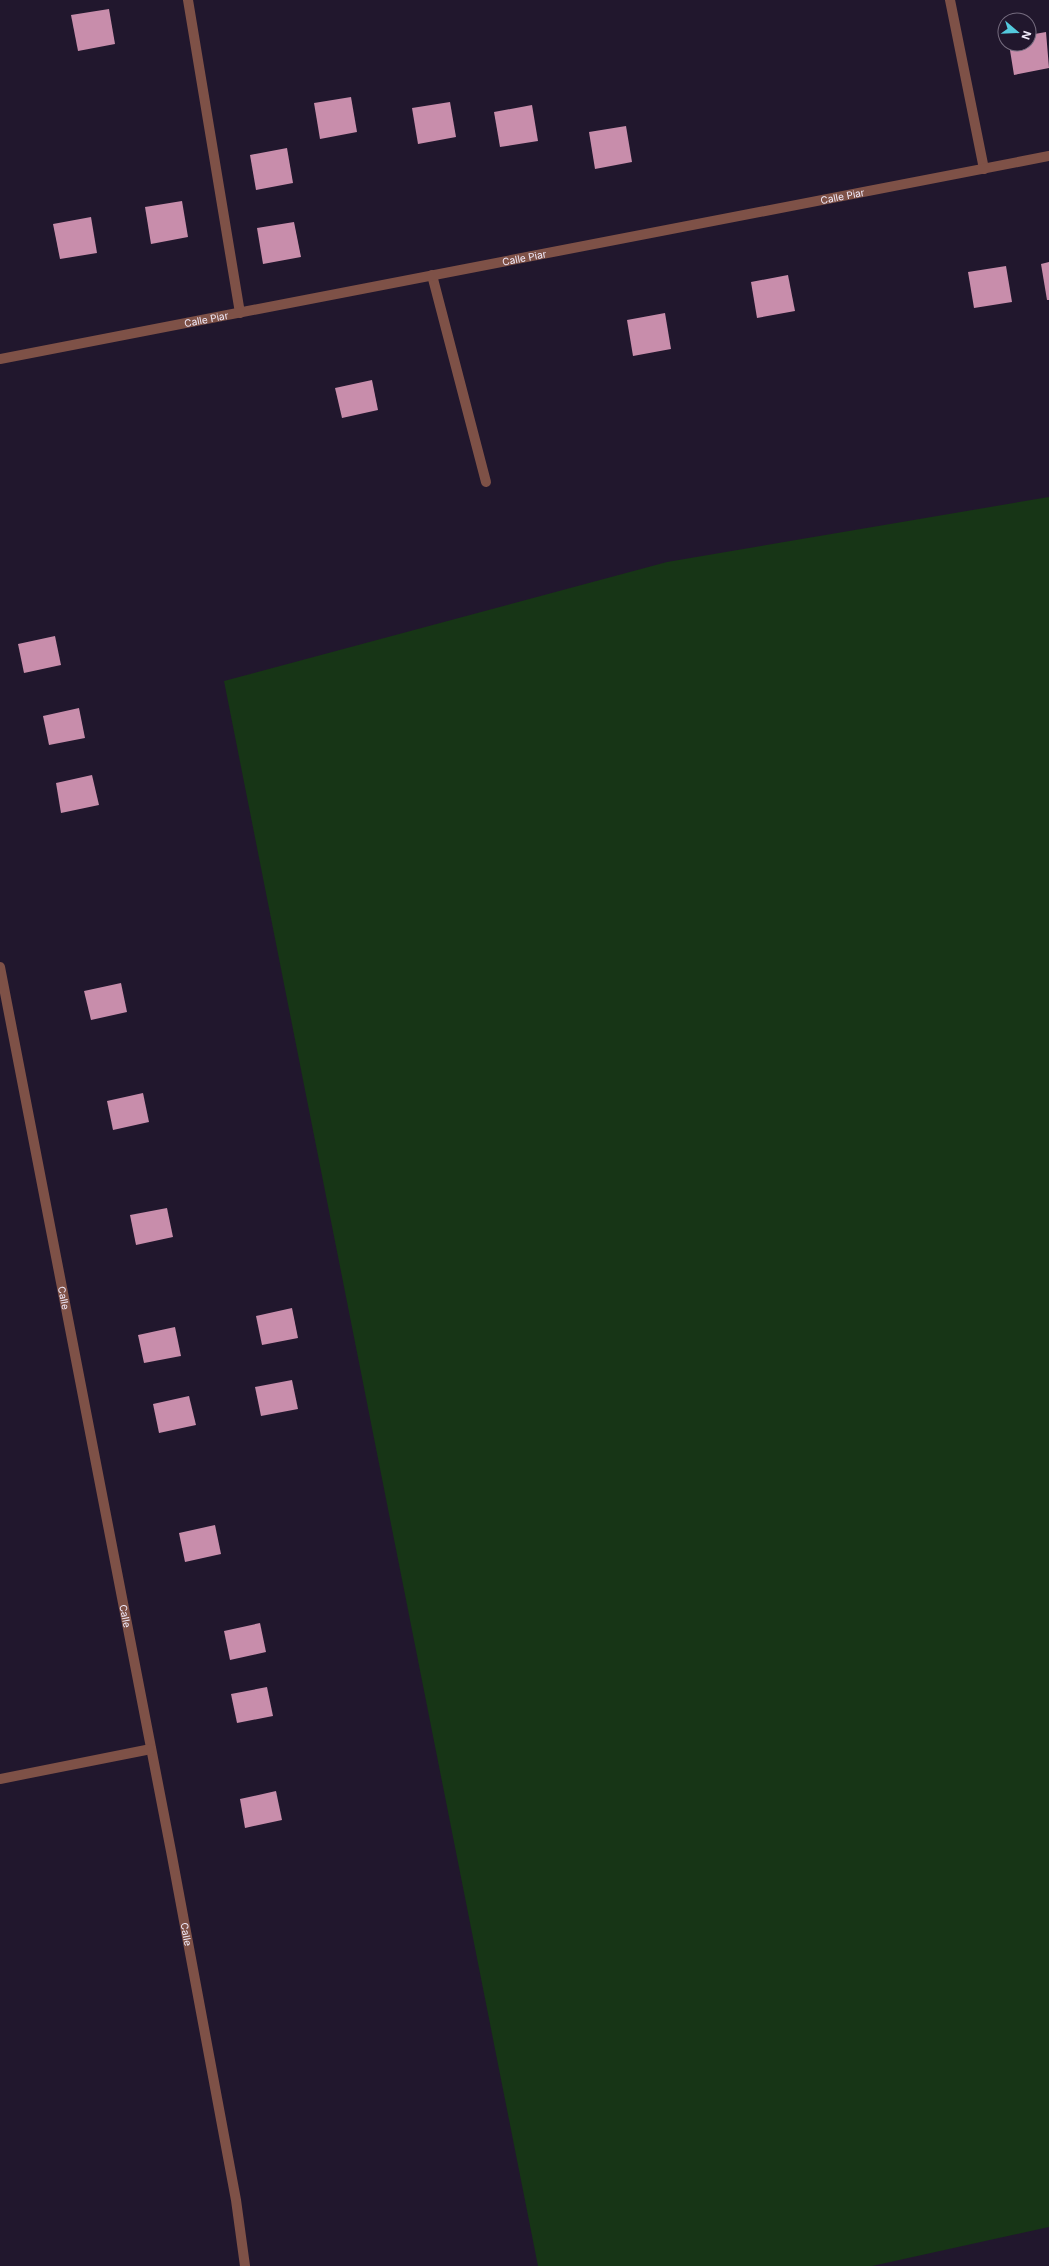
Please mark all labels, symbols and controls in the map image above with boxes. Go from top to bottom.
north arrow [997,12,1037,52]
text: N [1018,29,1034,42]
street label: Calle Piar [819,186,866,206]
street label: Calle Piar [501,247,548,268]
street label: Calle Piar [183,309,229,329]
street label: Calle [56,1285,72,1311]
street label: Calle [117,1603,134,1629]
street label: Calle [178,1921,195,1947]

